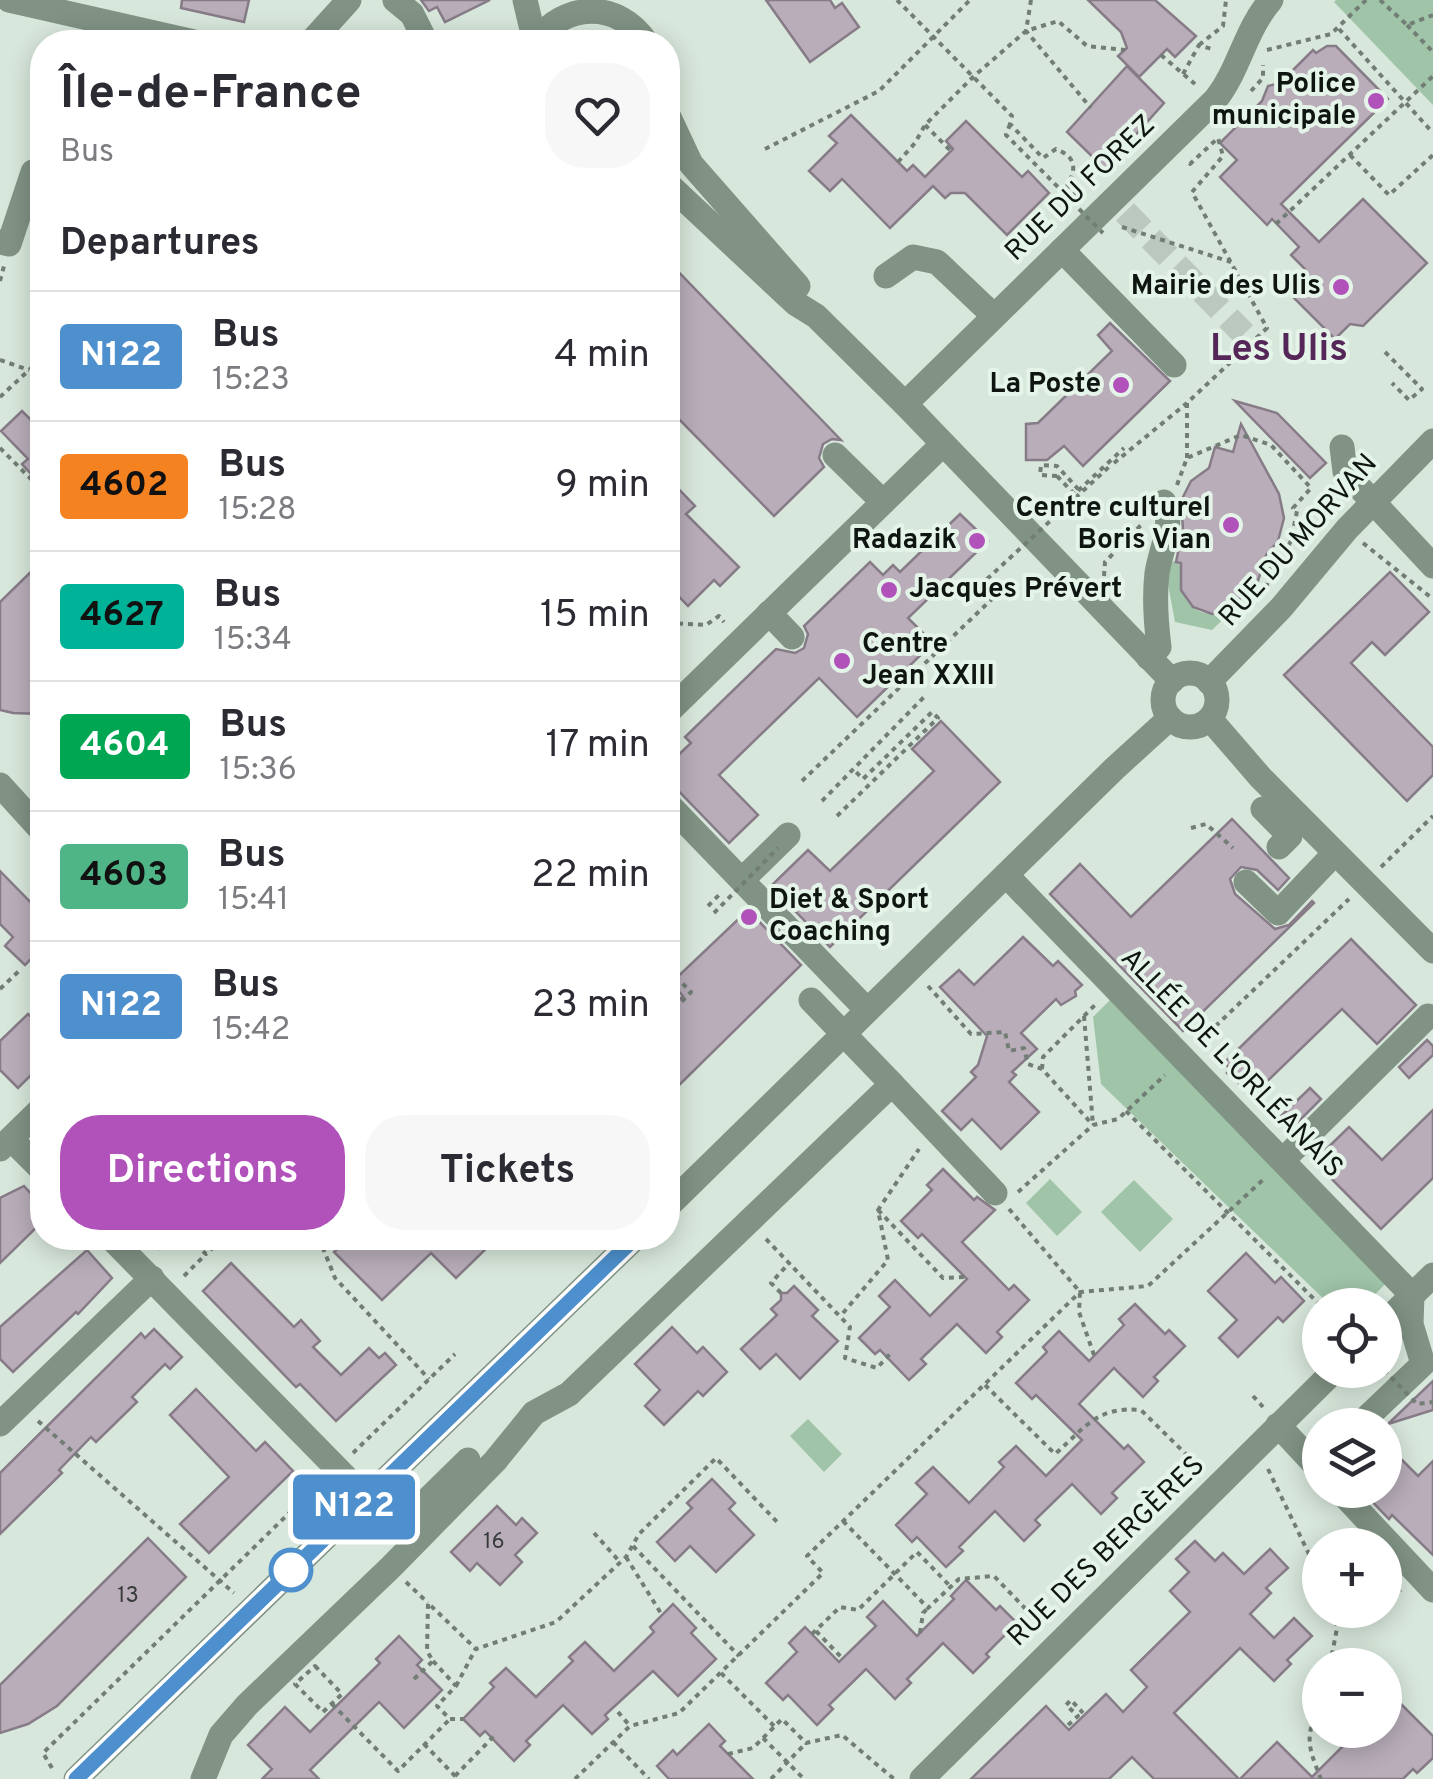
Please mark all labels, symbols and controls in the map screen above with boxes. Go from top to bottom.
button: heart [545,63,650,168]
text: Île-de-France [60,65,362,125]
place label: Police municipale [1212,67,1356,135]
marker: Police municipale [1365,90,1387,112]
street label: RUE DU FOREZ [998,108,1164,270]
text: Bus [60,133,114,173]
text: Departures [60,220,260,269]
place label: Mairie des Ulis [1131,269,1321,305]
marker: Mairie des Ulis [1330,276,1352,298]
text: Bus [212,312,279,361]
district label: Les Ulis [1210,326,1348,375]
text: 4 min [554,332,650,381]
text: N122 [80,334,162,378]
text: 15:23 [212,361,290,401]
place label: La Poste [990,367,1101,403]
marker: La Poste [1110,374,1132,396]
text: Bus [218,442,286,491]
street label: RUE DU MORVAN [1212,447,1386,635]
text: 9 min [555,462,650,511]
text: 4602 [80,464,168,508]
text: 15:28 [218,491,297,531]
place label: Centre culturel Boris Vian [1016,491,1211,559]
marker: Centre culturel Boris Vian [1220,514,1242,536]
place label: Radazik [852,523,957,559]
marker: Radazik [966,530,988,552]
text: Bus [214,572,281,621]
place label: Jacques Prévert [909,572,1122,608]
marker: Jacques Prévert [878,579,900,601]
text: 15 min [540,592,650,641]
text: 4627 [80,594,164,638]
text: 15:34 [214,621,292,661]
place label: Centre Jean XXIII [862,627,995,695]
marker: Centre Jean XXIII [831,650,853,672]
text: Bus [220,702,287,751]
text: 17 min [545,722,650,771]
text: 4604 [80,724,170,768]
text: 15:36 [220,751,297,791]
text: Bus [218,832,285,881]
text: 22 min [531,852,650,901]
text: 4603 [80,854,168,898]
text: 15:41 [218,881,289,921]
place label: Diet & Sport Coaching [769,883,929,951]
marker: Diet & Sport Coaching [738,906,760,928]
street label: ALLÉE DE L'ORLÉANAIS [1112,940,1352,1187]
text: Bus [212,962,279,1011]
text: 23 min [532,982,650,1031]
text: N122 [80,984,162,1028]
text: 15:42 [212,1011,290,1051]
button: Directions [60,1115,345,1230]
button: Tickets [365,1115,650,1230]
map controls [1302,1288,1402,1748]
button: locate [1302,1288,1402,1388]
button: layers [1302,1408,1402,1508]
street label: RUE DES BERGÈRES [999,1447,1213,1656]
line badge: N122 [284,1474,424,1540]
text: N122 [313,1485,395,1529]
button: + [1302,1528,1402,1628]
house number: 16 [483,1529,505,1556]
unlabelled marker [270,1549,312,1591]
house number: 13 [117,1583,139,1610]
button: − [1302,1648,1402,1748]

